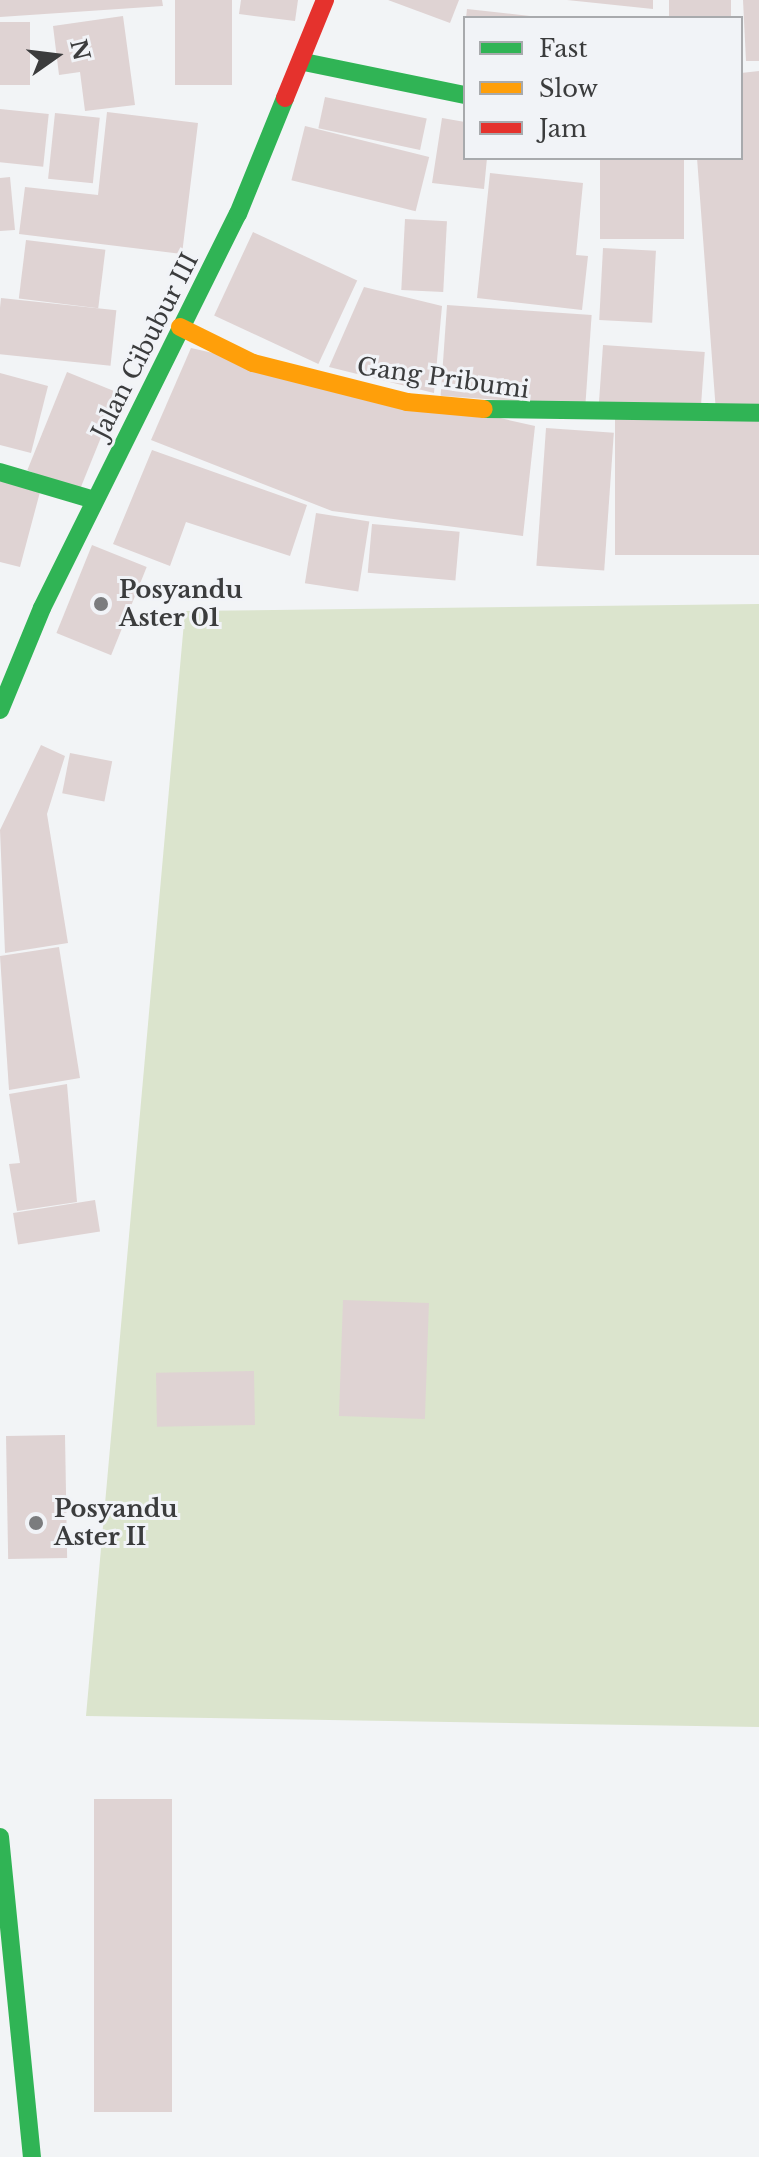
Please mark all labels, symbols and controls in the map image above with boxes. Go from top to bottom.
north arrow [16,16,96,96]
legend [463,16,743,160]
text: Fast [539,34,587,63]
text: N [64,37,95,63]
text: Slow [539,74,598,103]
text: Jam [539,114,587,143]
street label: Jalan Cibubur III [85,248,205,444]
street label: Gang Pribumi [355,352,531,404]
place label: Posyandu Aster 01 [119,576,242,632]
marker: Posyandu Aster 01 [90,593,112,615]
place label: Posyandu Aster II [54,1495,177,1551]
marker: Posyandu Aster II [25,1512,47,1534]

